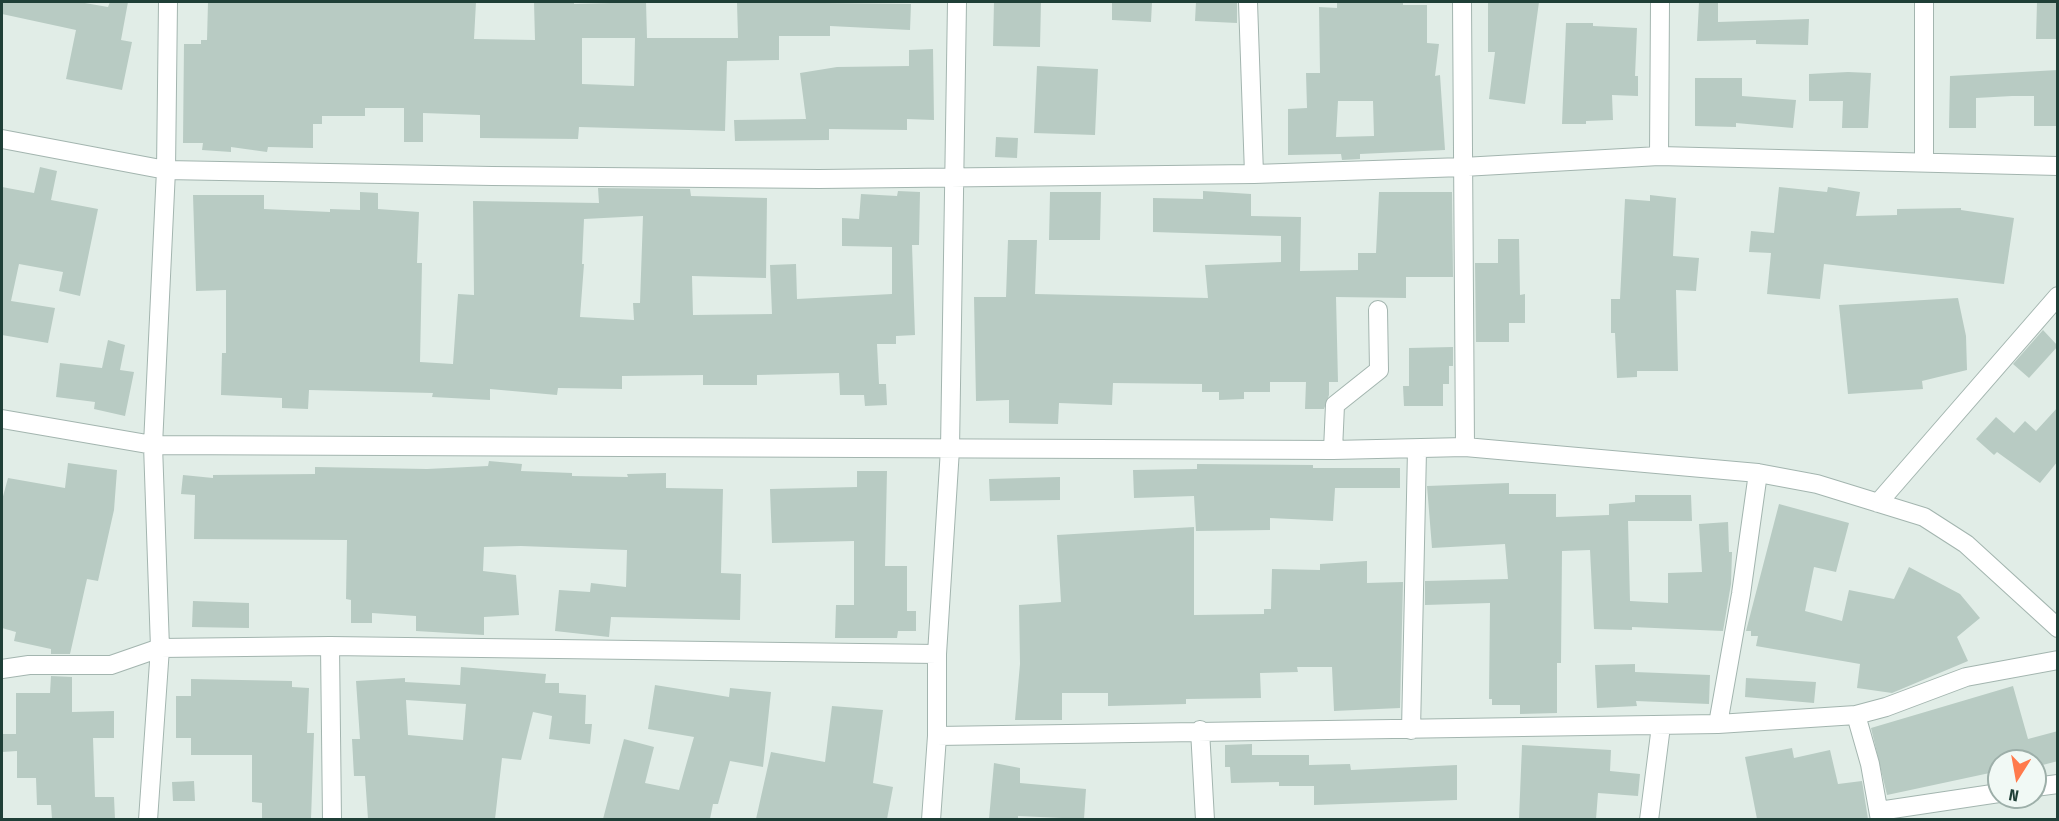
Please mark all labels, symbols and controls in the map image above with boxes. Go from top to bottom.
north arrow [1987,749,2047,809]
text: N [2007,785,2020,805]

